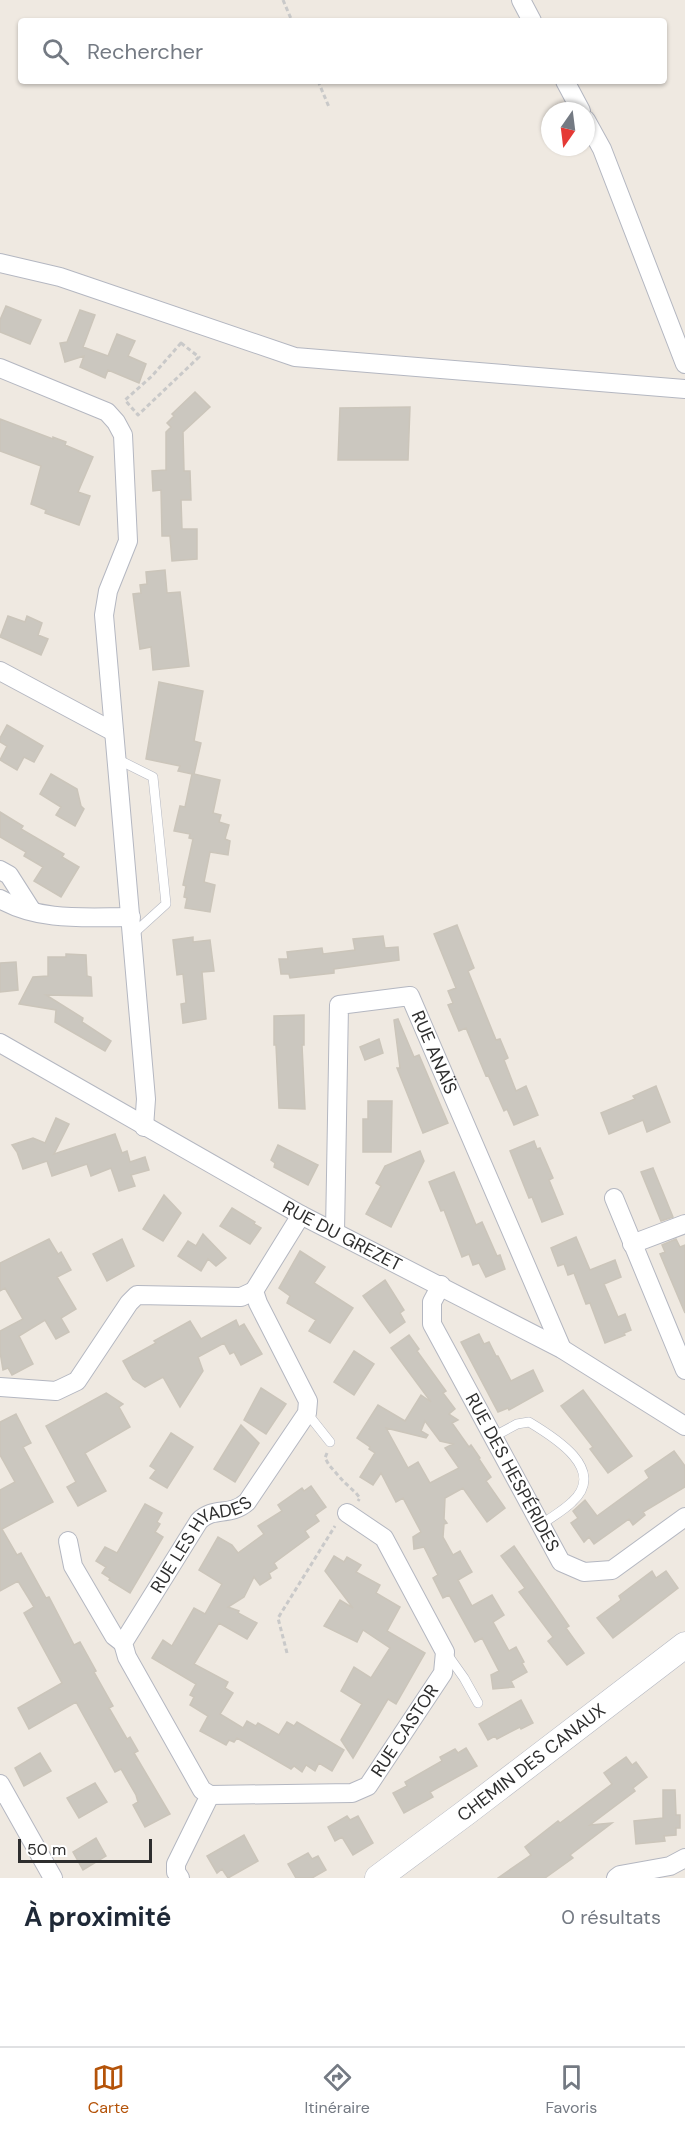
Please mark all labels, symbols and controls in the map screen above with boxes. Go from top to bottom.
search box [18,18,667,84]
icon: search [39,35,72,68]
text: Rechercher [87,37,203,66]
north arrow [541,102,595,156]
street label: RUE ANAÏS [406,1007,463,1098]
street label: RUE DU GREZET [278,1195,406,1277]
street label: RUE DES HESPÉRIDES [460,1389,565,1556]
street label: RUE LES HYADES [145,1491,257,1598]
street label: RUE CASTOR [365,1680,444,1781]
street label: CHEMIN DES CANAUX [452,1698,611,1827]
scale bar [18,1836,152,1864]
text: 50 m [27,1839,66,1860]
text: À proximité [24,1900,171,1934]
text: 0 résultats [561,1904,661,1930]
tab: Carte [88,2061,129,2118]
tab: Itinéraire [305,2061,370,2118]
tab: Favoris [545,2061,597,2118]

